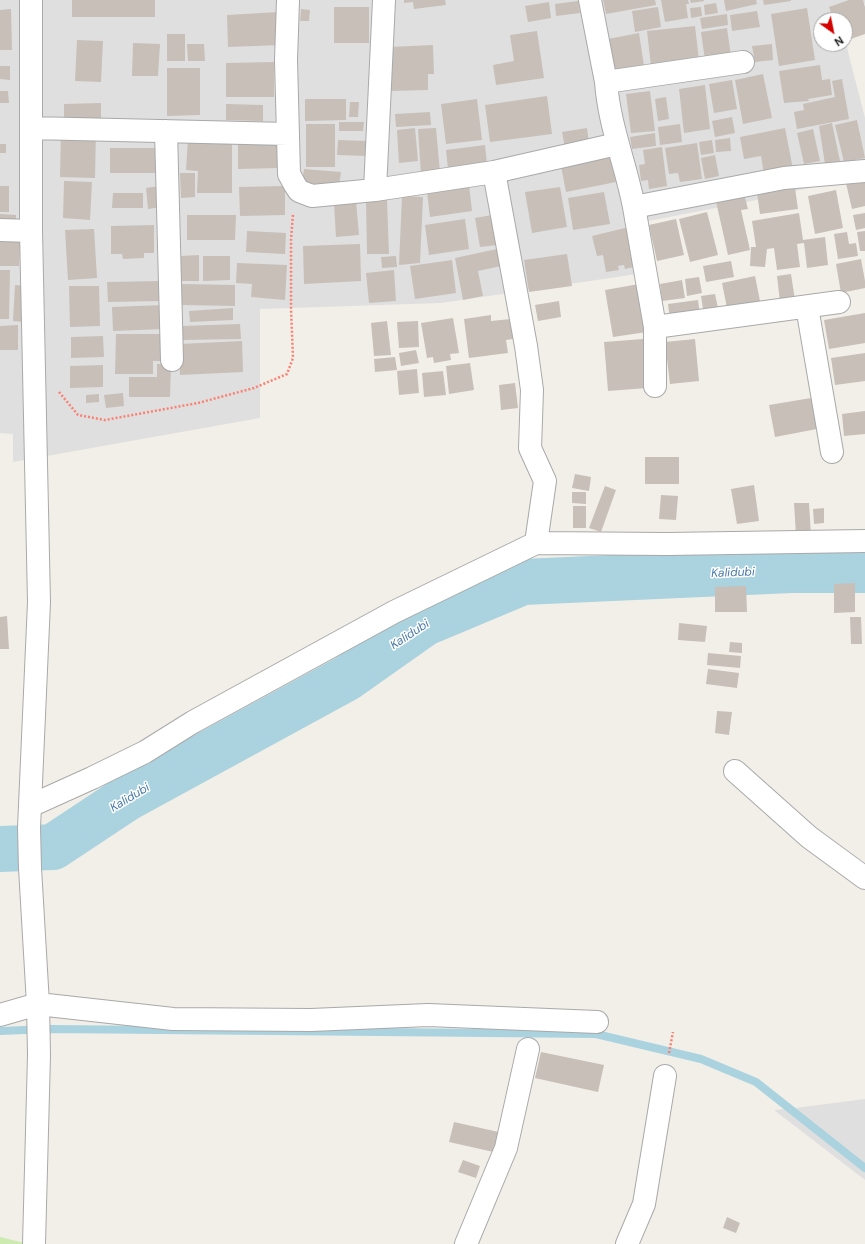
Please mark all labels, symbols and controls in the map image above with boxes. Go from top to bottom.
north arrow [813,12,853,52]
text: N [832,33,846,49]
water label: Kalidubi [711,565,755,581]
water label: Kalidubi [388,617,432,653]
water label: Kalidubi [108,781,152,815]

